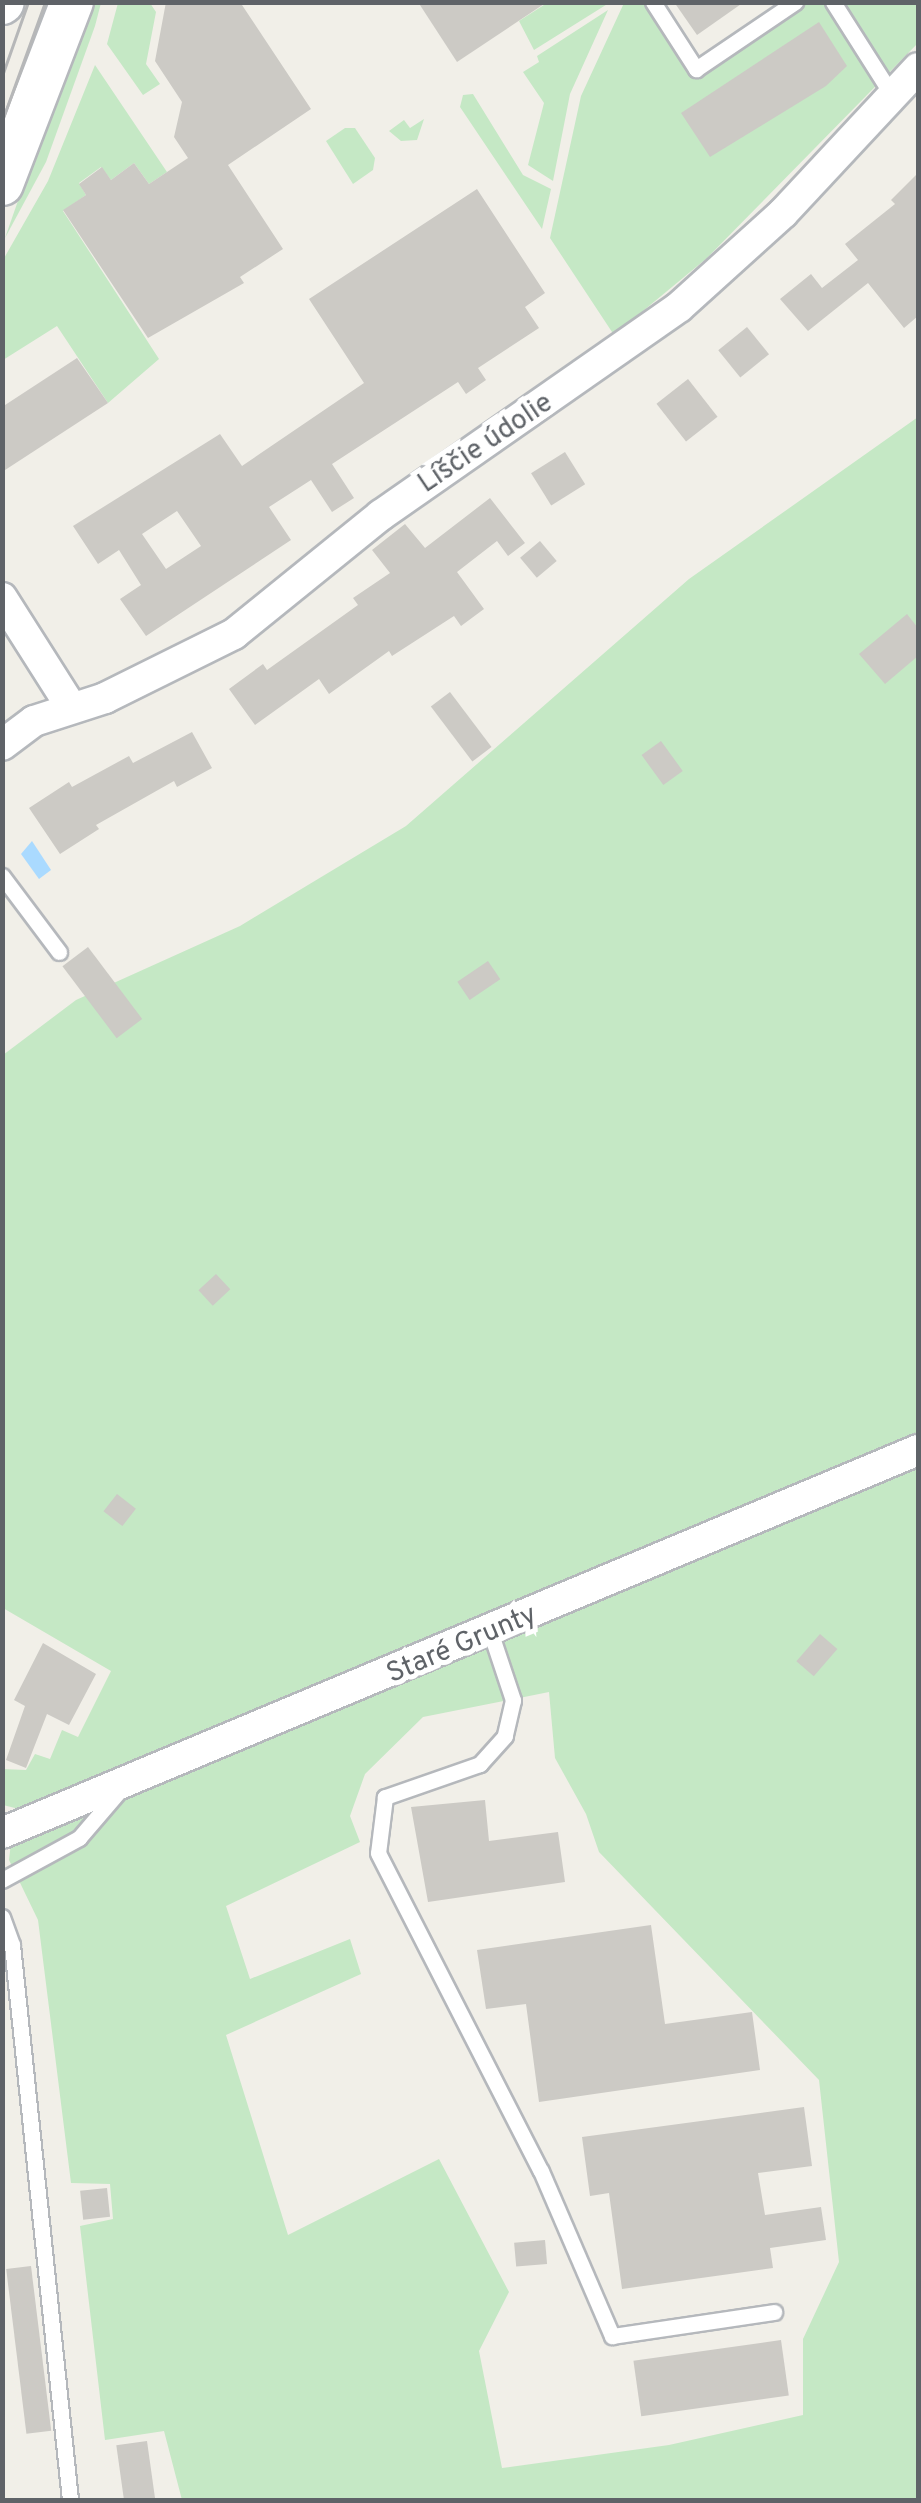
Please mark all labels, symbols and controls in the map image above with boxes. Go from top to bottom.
street label: Líščie údolie [412,387,560,501]
street label: Staré Grunty [382,1598,542,1692]

